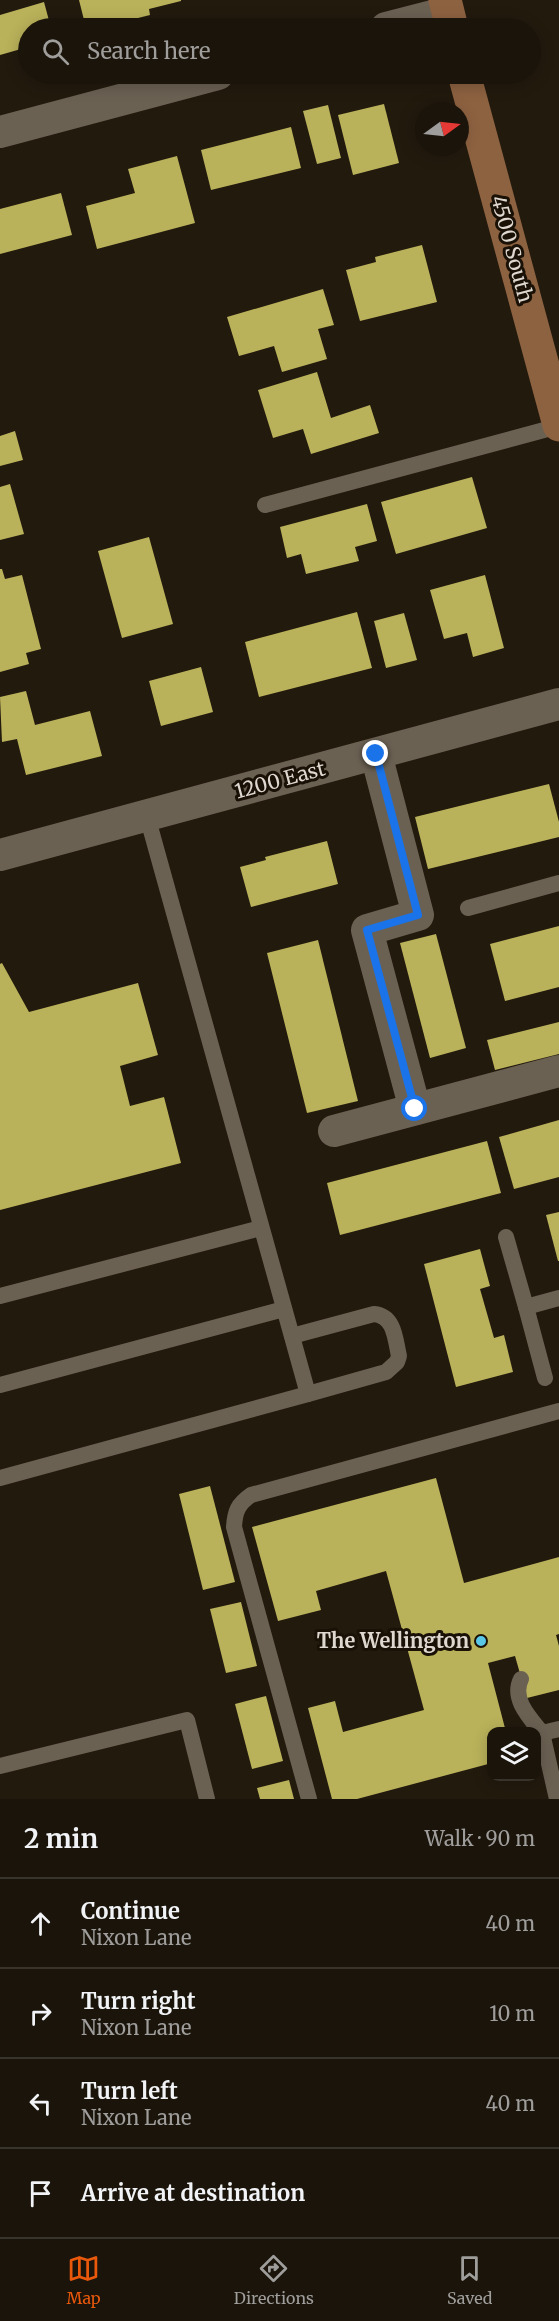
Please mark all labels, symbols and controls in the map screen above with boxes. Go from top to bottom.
search box [18,18,541,84]
icon: search [39,35,72,68]
text: Search here [87,37,210,65]
north arrow [415,102,469,156]
street label: 4500 South [486,193,539,305]
route end [362,740,388,766]
street label: 1200 East [232,755,328,804]
route start [401,1095,427,1121]
place label: The Wellington [317,1628,469,1653]
marker: The Wellington [474,1634,488,1648]
map controls [487,1727,541,1781]
button: layers [487,1727,541,1781]
text: 2 min [24,1822,98,1855]
text: Walk · 90 m [425,1826,535,1851]
text: Continue [81,1897,180,1925]
icon: ahead [24,1907,57,1940]
text: 40 m [485,1911,535,1936]
text: Nixon Lane [81,1925,191,1950]
text: Turn right [81,1987,195,2015]
icon: right [24,1997,57,2030]
text: 10 m [489,2001,535,2026]
text: Nixon Lane [81,2015,191,2040]
text: Turn left [81,2077,178,2105]
icon: left [24,2087,57,2120]
text: 40 m [485,2091,535,2116]
text: Nixon Lane [81,2105,191,2130]
icon: arrive [24,2177,57,2210]
text: Arrive at destination [81,2179,305,2207]
tab: Map [67,2252,101,2308]
tab: Directions [234,2252,314,2308]
tab: Saved [447,2252,492,2308]

